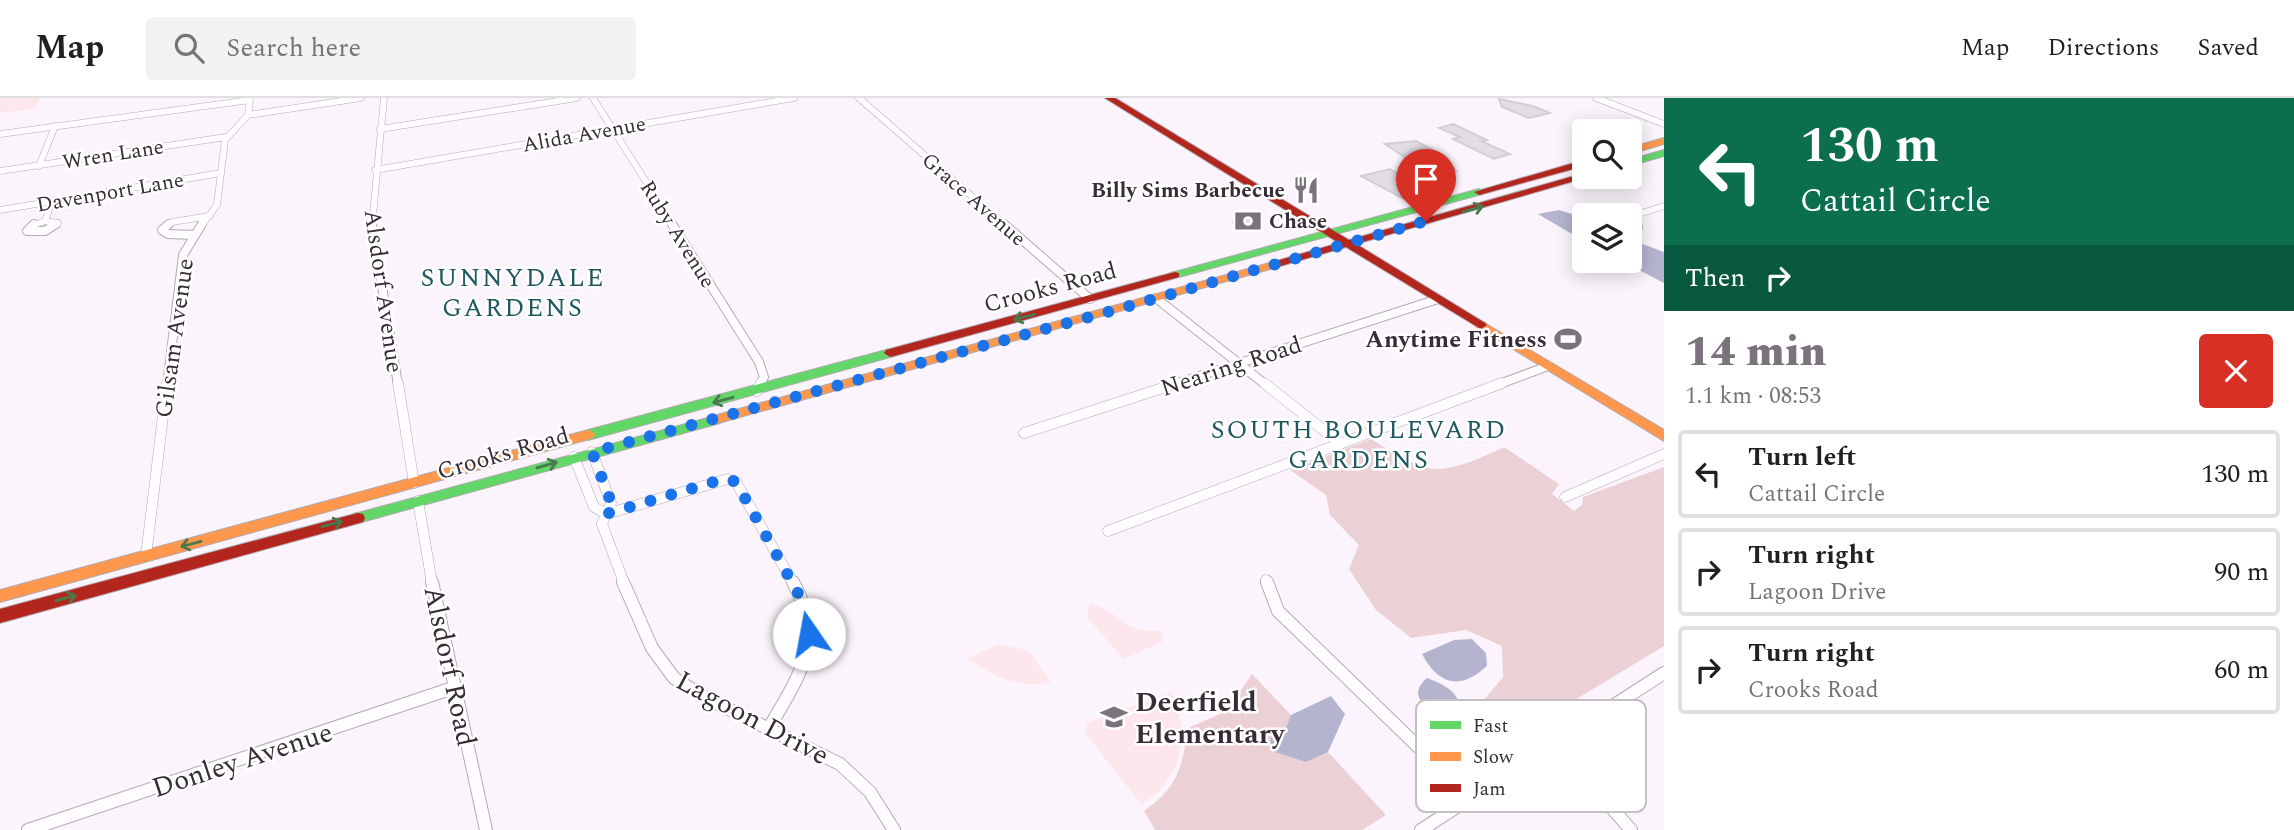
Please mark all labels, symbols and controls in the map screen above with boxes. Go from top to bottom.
search box [146,17,636,80]
text: Map [35,23,104,73]
text: Search here [226,28,361,68]
icon: search [170,29,208,67]
text: Map [1961,30,2009,66]
text: Directions [2047,30,2159,66]
text: Saved [2197,30,2259,66]
street label: Alida Avenue [520,108,648,162]
text: 130 m [1800,109,1939,184]
map controls [1572,119,1642,273]
button: search [1572,119,1642,189]
icon: left [1685,126,1776,217]
street label: Wren Lane [60,131,166,179]
street label: Grace Avenue [914,145,1033,254]
pin [1396,149,1456,221]
icon: arrive [1407,160,1445,198]
street label: Davenport Lane [34,164,186,222]
street label: Ruby Avenue [631,174,723,295]
place label: Billy Sims Barbecue [1091,175,1285,207]
restaurant icon: Billy Sims Barbecue [1291,175,1321,205]
text: Cattail Circle [1800,177,1991,226]
one-way arrow [1462,201,1484,214]
button: layers [1572,203,1642,273]
bank icon: Chase [1233,206,1263,236]
place label: Chase [1269,206,1327,238]
street label: Alsdorf Avenue [354,207,412,375]
street label: Crooks Road [980,253,1121,323]
street label: Gilsam Avenue [146,256,204,420]
district label: SUNNYDALE GARDENS [421,258,605,328]
text: Then [1685,258,1745,298]
icon: right [1759,259,1797,297]
one-way arrow [1013,312,1035,325]
text: 14 min [1685,321,1826,384]
place label: Anytime Fitness [1365,322,1547,358]
sports icon: Anytime Fitness [1553,324,1583,354]
street label: Nearing Road [1156,327,1307,407]
button: close [2199,334,2273,408]
text: 1.1 km · 08:53 [1685,379,1821,414]
one-way arrow [713,394,735,407]
district label: SOUTH BOULEVARD GARDENS [1211,410,1507,480]
street label: Crooks Road [433,418,574,490]
text: Turn left [1748,437,1856,477]
text: 130 m [2201,454,2269,494]
icon: left [1689,455,1727,493]
one-way arrow [536,457,558,470]
text: Cattail Circle [1748,477,1885,512]
one-way arrow [320,517,343,530]
text: Turn right [1748,535,1875,575]
one-way arrow [180,538,202,551]
text: 90 m [2214,552,2269,592]
icon: right [1689,553,1727,591]
text: Lagoon Drive [1748,575,1886,610]
street label: Alsdorf Road [412,582,487,750]
one-way arrow [54,591,77,604]
position arrow [772,597,846,671]
text: Turn right [1748,633,1875,673]
text: 60 m [2214,650,2269,690]
icon: right [1689,651,1727,689]
street label: Lagoon Drive [668,660,837,777]
text: Crooks Road [1748,673,1879,708]
place label: Deerfield Elementary [1135,681,1286,756]
legend [1416,700,1646,812]
school or university icon: Deerfield Elementary [1099,702,1129,732]
street label: Donley Avenue [147,711,338,810]
text: Fast [1473,712,1509,741]
text: Slow [1473,743,1514,772]
text: Jam [1473,775,1505,804]

